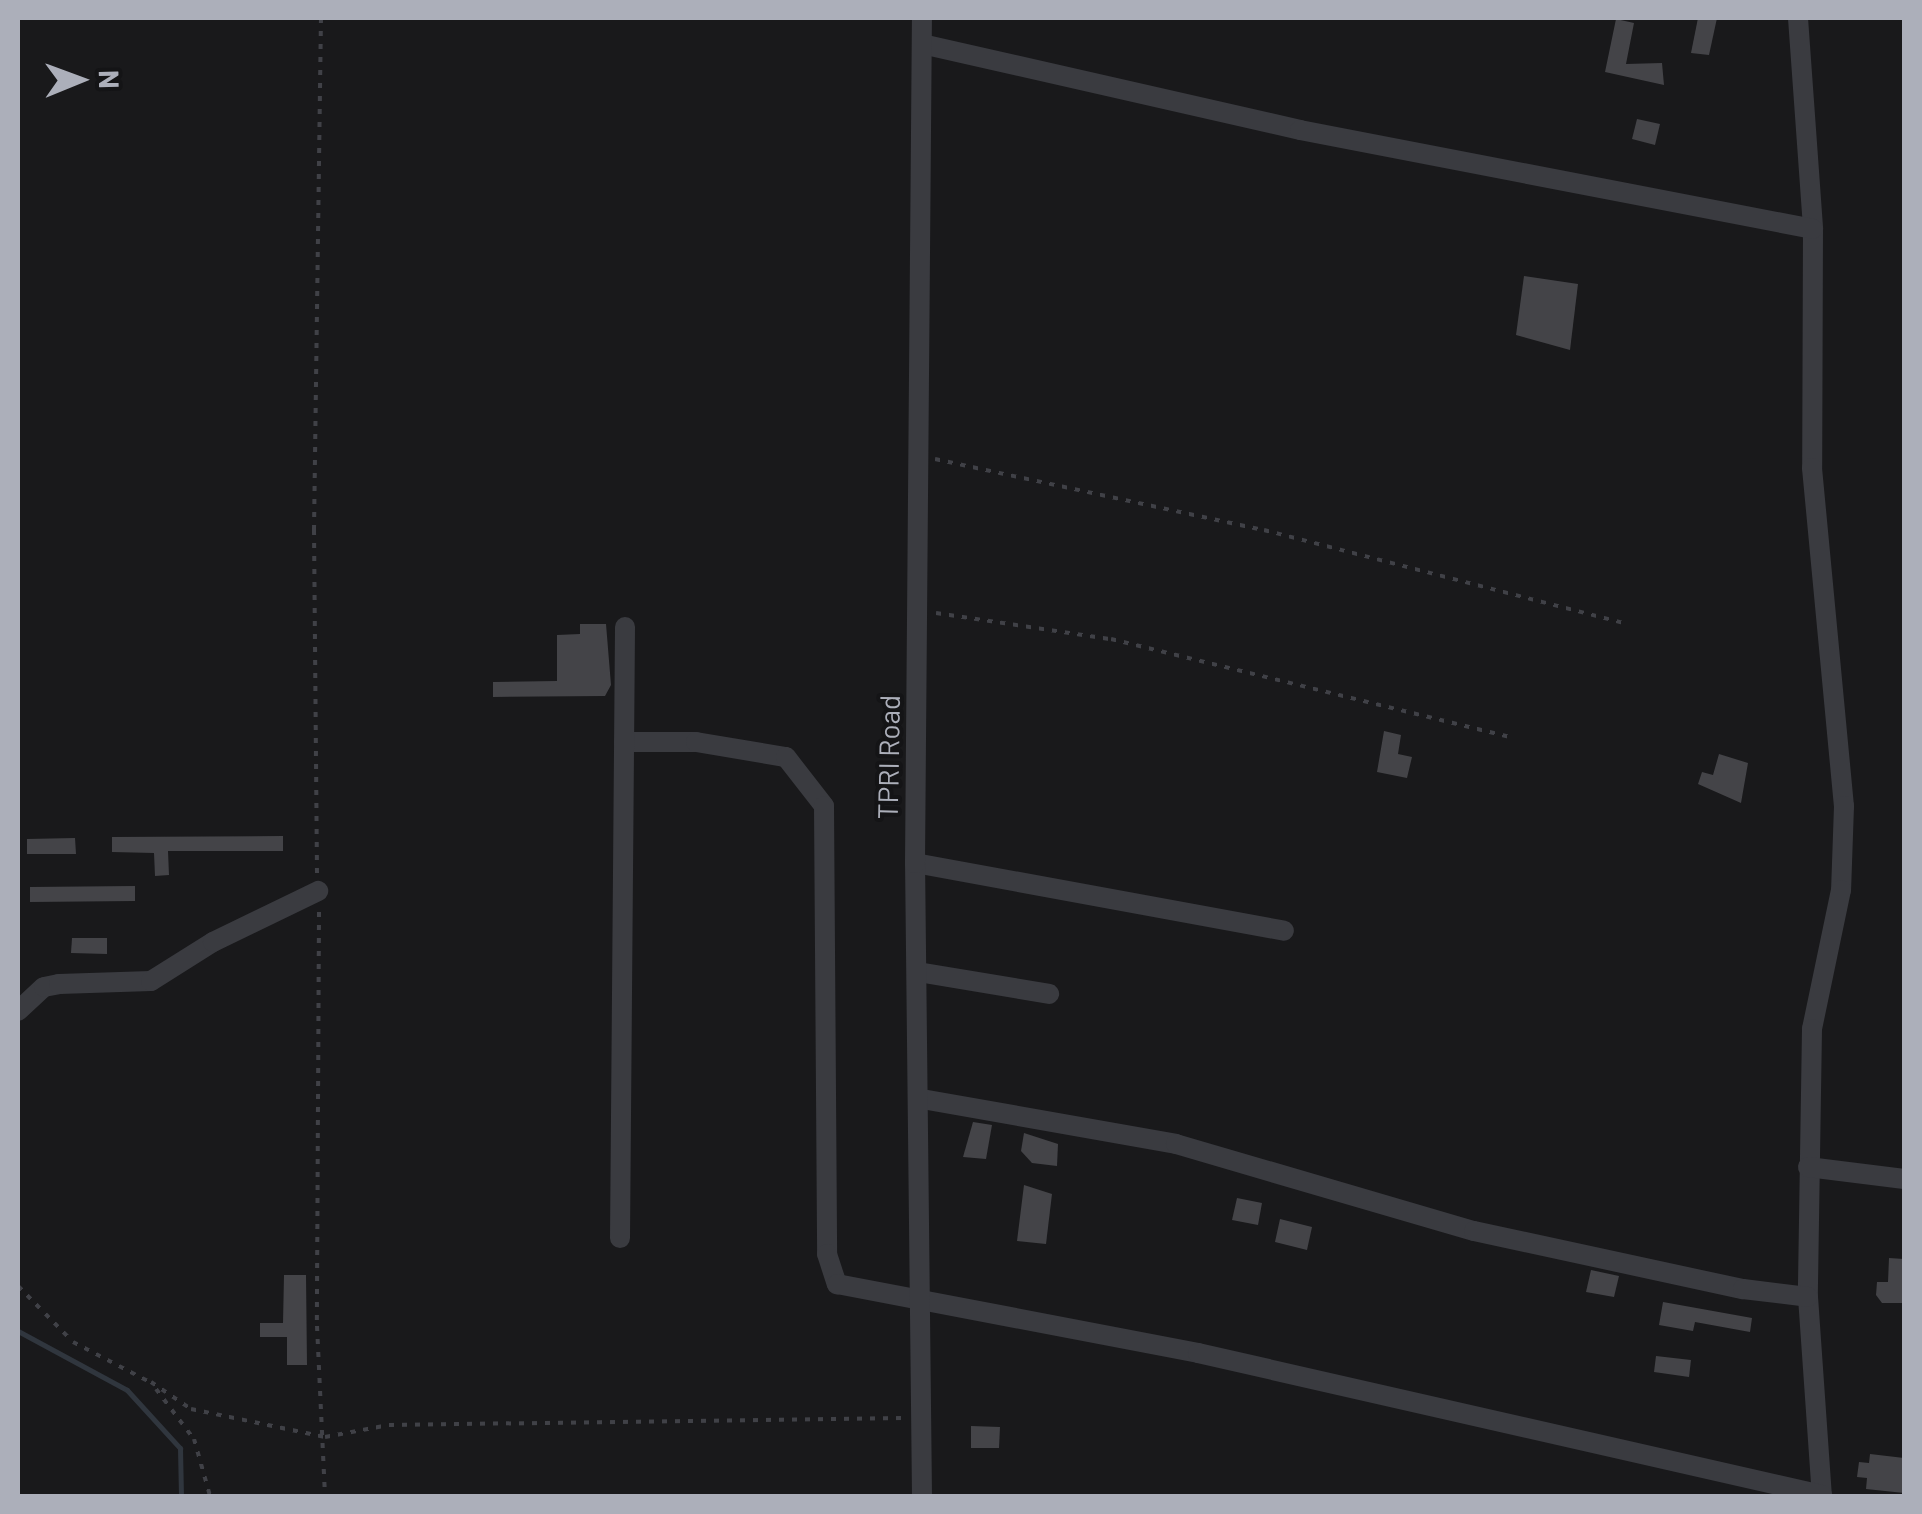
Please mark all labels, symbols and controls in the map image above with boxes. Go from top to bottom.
north arrow [30,30,130,130]
text: N [93,70,127,89]
street label: TPRI Road [870,695,906,819]

